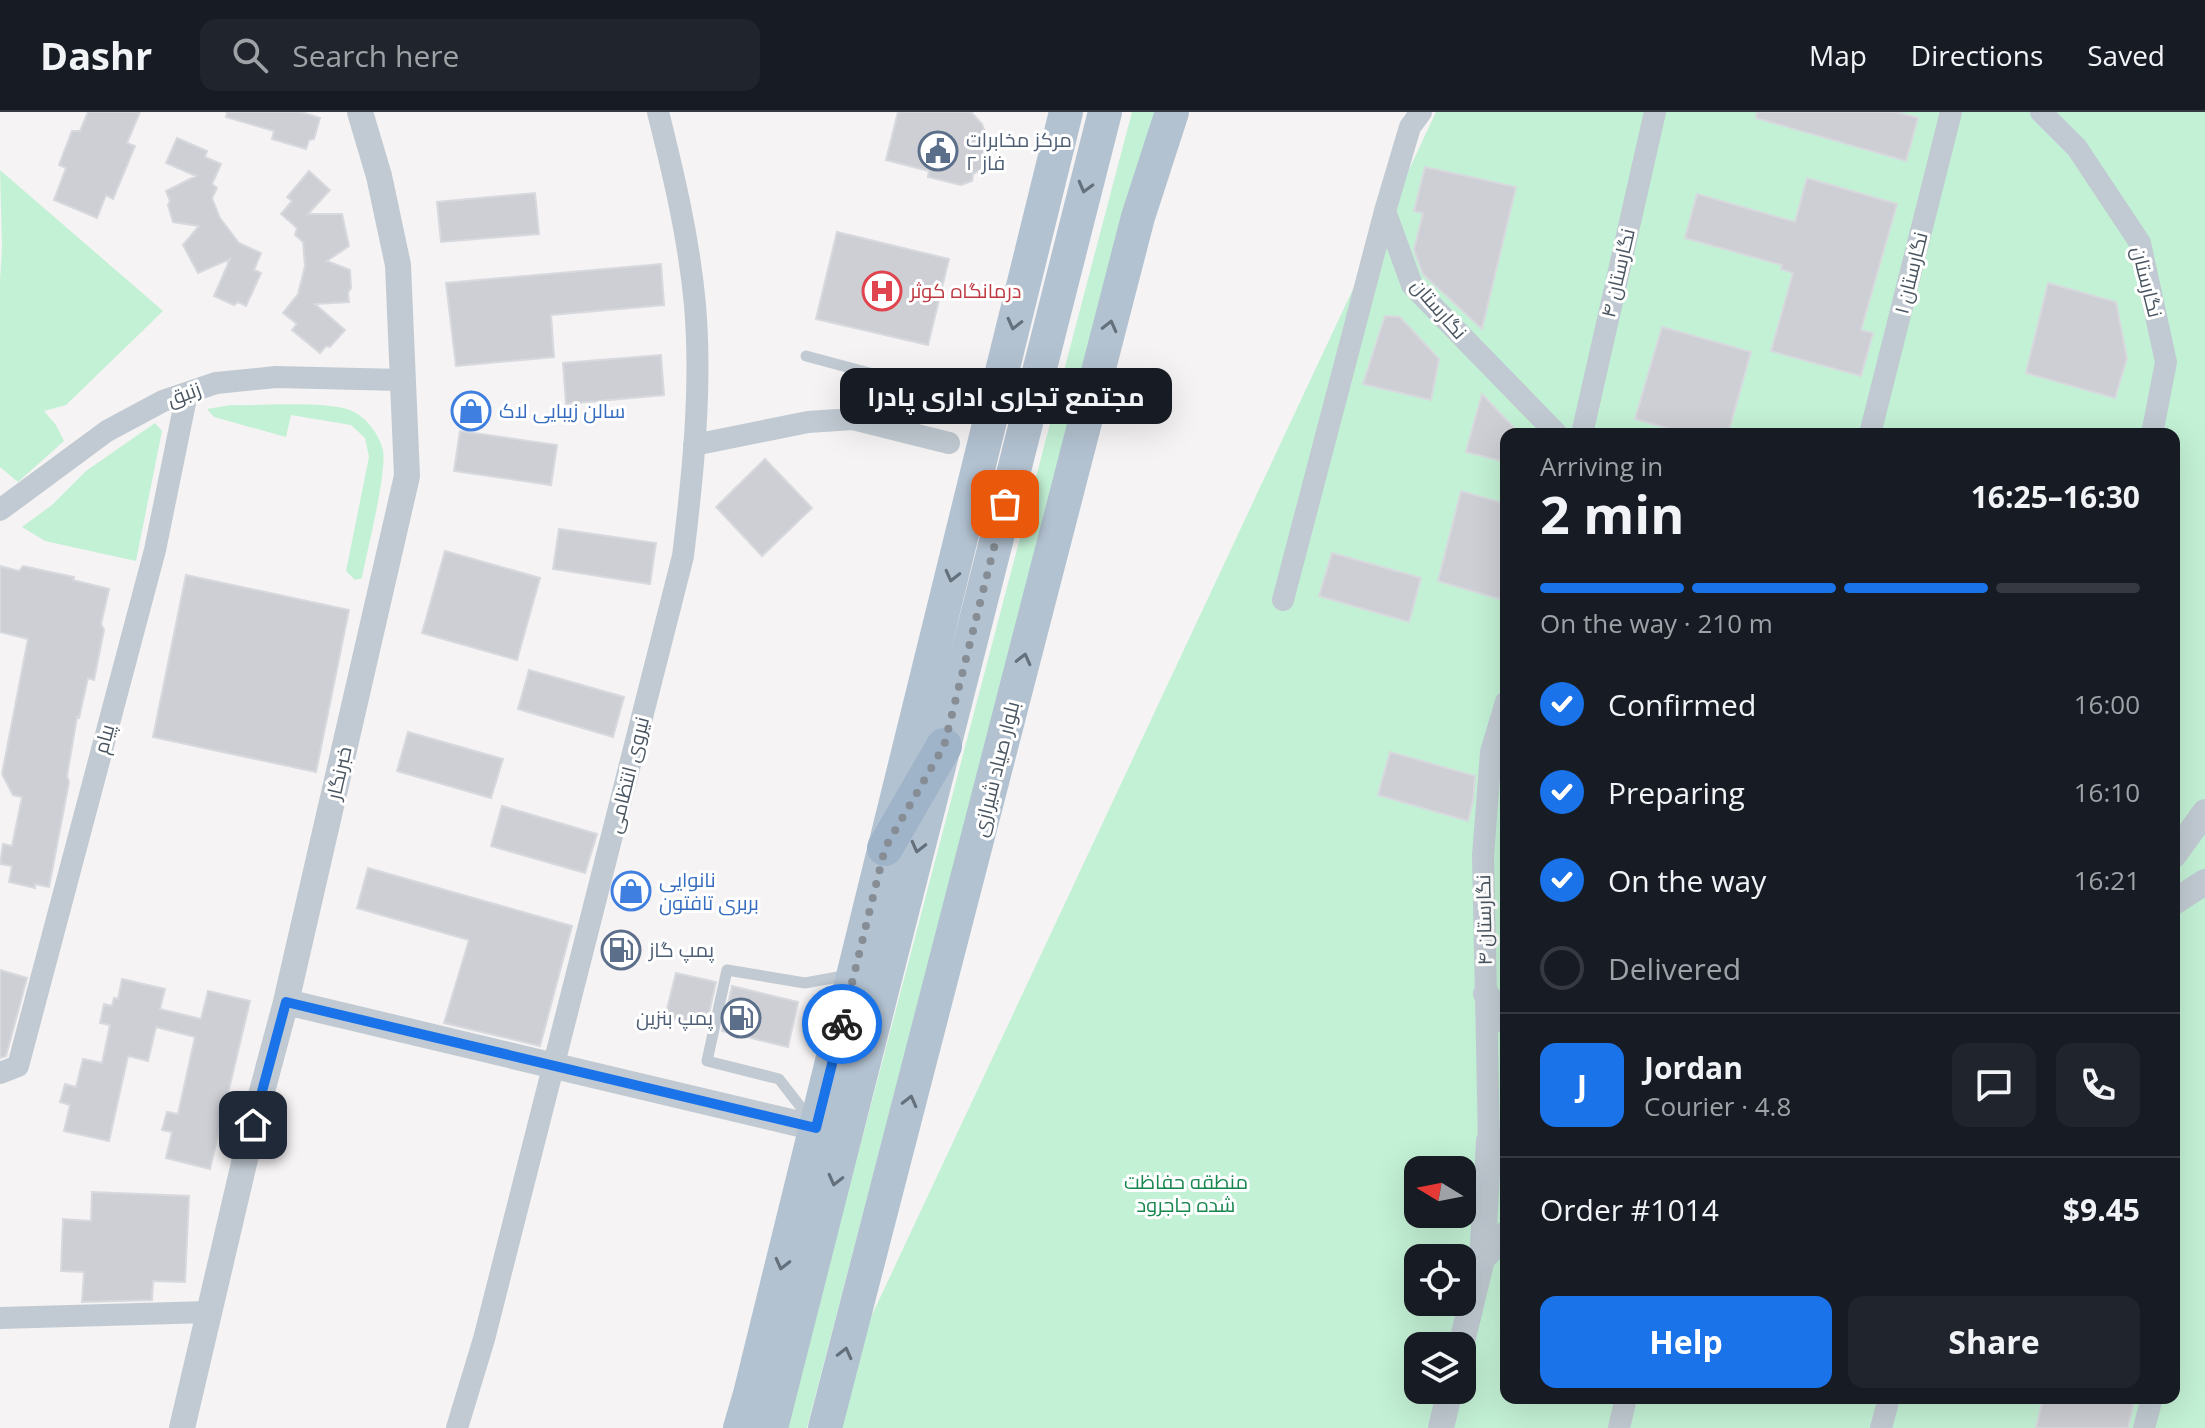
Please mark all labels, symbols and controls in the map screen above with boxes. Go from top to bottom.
search box [200,19,760,91]
text: Dashr [40,29,152,81]
icon: search [228,33,272,77]
text: Search here [292,35,459,76]
text: Map [1809,36,1867,74]
text: Directions [1911,36,2043,74]
text: Saved [2087,36,2165,74]
place label: مرکز مخابرات فاز ۲ [966,126,1072,176]
public building icon: مرکز مخابرات فاز ۲ [917,130,959,172]
one-way arrow [1077,180,1094,194]
street label: نگارستان ۴ [1594,226,1641,320]
street label: نگارستان ۱ [1887,229,1934,317]
street label: نگارستان [2126,244,2169,320]
hospital icon: درمانگاه کوثر [861,270,903,312]
street label: نگارستان [1405,273,1473,345]
place label: درمانگاه کوثر [909,277,1021,304]
one-way arrow [1006,316,1023,330]
one-way arrow [1100,320,1117,334]
callout: مجتمع تجاری اداری پادرا [839,368,1171,424]
street label: زنبق [163,375,205,412]
text: مجتمع تجاری اداری پادرا [867,378,1145,414]
shop icon: سالن زیبایی لاک [450,390,492,432]
place label: سالن زیبایی لاک [499,397,625,424]
text: Arriving in [1540,448,1663,484]
pin [971,470,1039,538]
text: 16:25–16:30 [1971,476,2140,517]
text: 2 min [1540,478,1684,549]
icon: bag [983,482,1027,526]
one-way arrow [944,569,961,583]
text: On the way · 210 m [1540,605,1773,641]
one-way arrow [1014,653,1031,667]
icon: check [1540,682,1584,726]
text: Confirmed [1608,684,1756,725]
text: 16:00 [2074,686,2140,722]
street label: بلوار صیاد شیرازی [966,698,1025,840]
street label: نیروی انتظامی [600,714,655,836]
street label: پیام [87,720,122,757]
street label: خبرنگار [319,744,358,803]
icon: check [1540,770,1584,814]
text: Preparing [1608,772,1745,813]
text: 16:10 [2074,774,2140,810]
one-way arrow [911,839,928,853]
icon: check [1540,858,1584,902]
text: On the way [1608,860,1766,901]
text: 16:21 [2074,862,2140,898]
place label: نانوایی بربری تافتون [659,866,759,916]
shop icon: نانوایی بربری تافتون [610,870,652,912]
street label: نگارستان ۴ [1469,874,1498,966]
fuel station icon: پمپ گاز [600,929,642,971]
place label: پمپ گاز [648,936,715,963]
text: Delivered [1608,948,1741,989]
courier [802,984,882,1064]
fuel station icon: پمپ بنزین [720,997,762,1039]
icon: bike [820,1002,864,1046]
place label: پمپ بنزین [636,1004,714,1031]
button: chat [1952,1043,2036,1127]
button: phone [2056,1043,2140,1127]
text: Jordan [1644,1047,1743,1088]
text: J [1577,1065,1587,1106]
text: Courier · 4.8 [1644,1088,1791,1124]
pin [219,1091,287,1159]
one-way arrow [901,1094,918,1108]
icon: home [231,1103,275,1147]
north arrow [1404,1156,1476,1228]
map controls [1404,1156,1476,1404]
park label: منطقه حفاظت شده جاجرود [1124,1168,1248,1218]
one-way arrow [827,1173,844,1187]
text: Order #1014 [1540,1189,1719,1230]
text: $9.45 [2063,1189,2140,1230]
button: locate [1404,1244,1476,1316]
one-way arrow [775,1256,792,1270]
button: Help [1540,1296,1832,1388]
button: Share [1848,1296,2140,1388]
button: layers [1404,1332,1476,1404]
one-way arrow [836,1346,853,1360]

